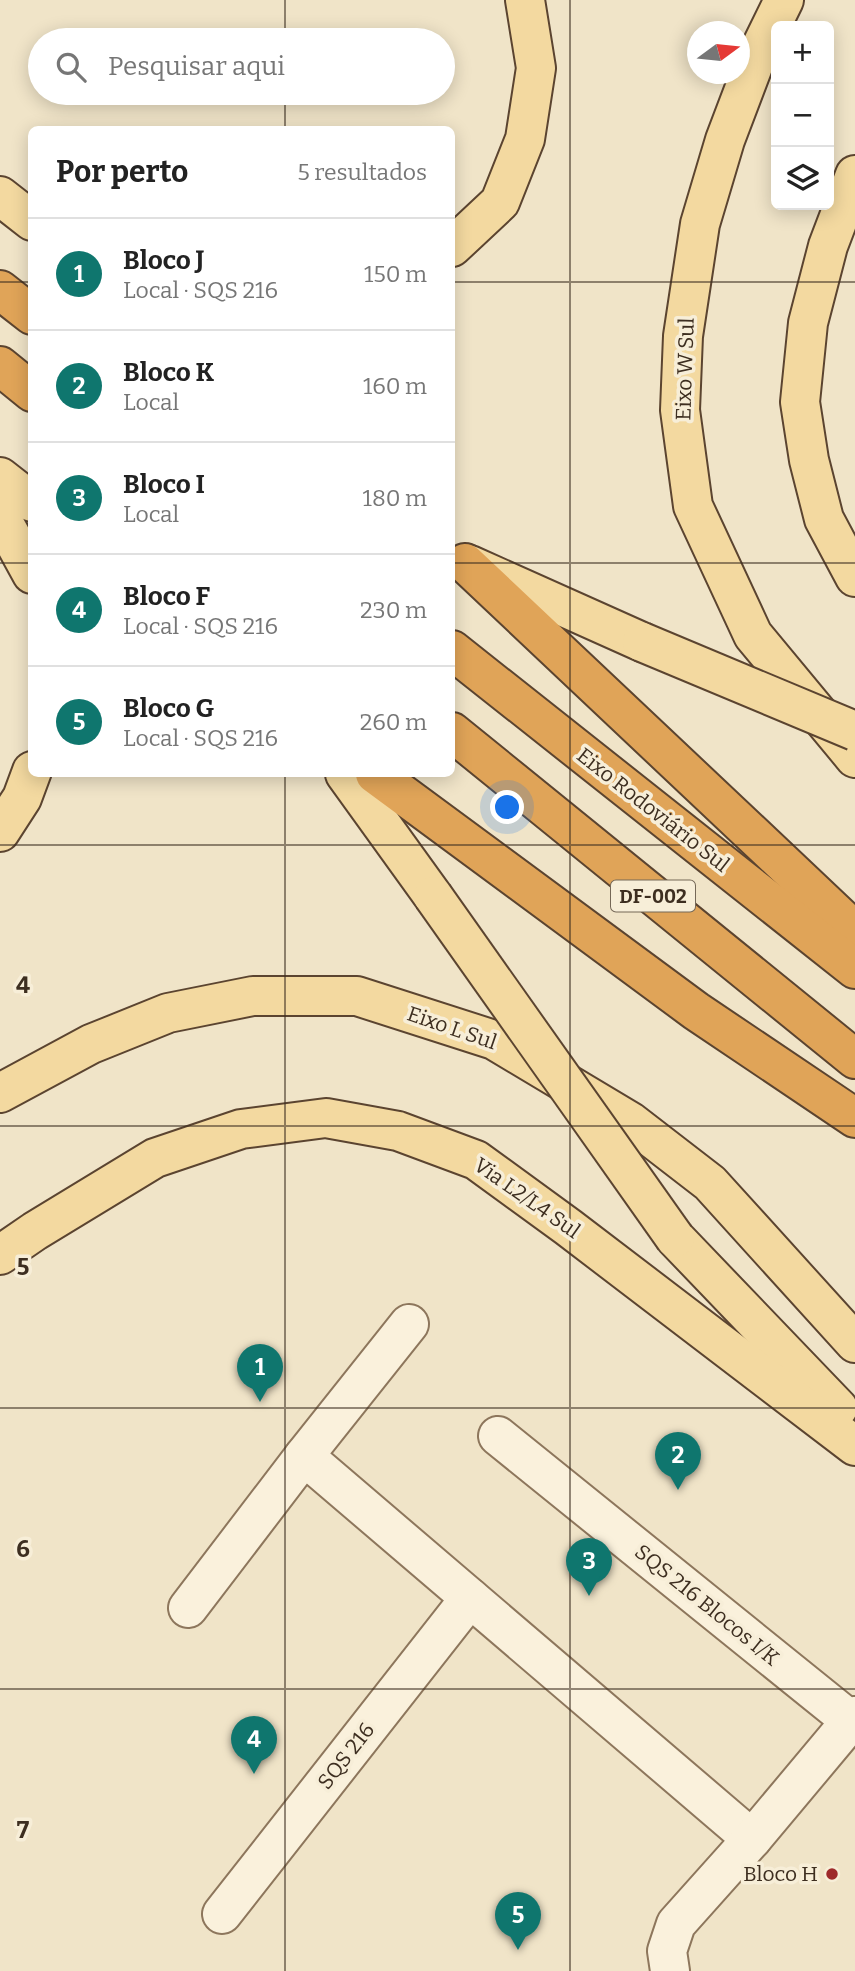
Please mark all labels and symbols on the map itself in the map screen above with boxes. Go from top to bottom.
north arrow [687,21,750,84]
street label: Eixo W Sul [670,317,700,421]
street label: Eixo Rodoviário Sul [571,742,735,878]
your location [490,790,524,824]
road number: DF-002 [611,880,695,912]
text: 4 [16,971,30,999]
street label: Eixo L Sul [404,1001,500,1055]
street label: Via L2/L4 Sul [469,1152,585,1244]
text: 5 [17,1253,29,1281]
pin: 1 [237,1344,283,1402]
pin: 2 [655,1432,701,1490]
text: 6 [16,1535,30,1563]
pin: 3 [566,1538,612,1596]
street label: SQS 216 Blocos I/K [630,1539,785,1671]
pin: 4 [231,1716,277,1774]
street label: SQS 216 [312,1718,380,1794]
text: 7 [17,1816,30,1844]
place label: Bloco H [743,1861,818,1887]
marker: Bloco H [824,1866,840,1882]
pin: 5 [495,1892,541,1950]

